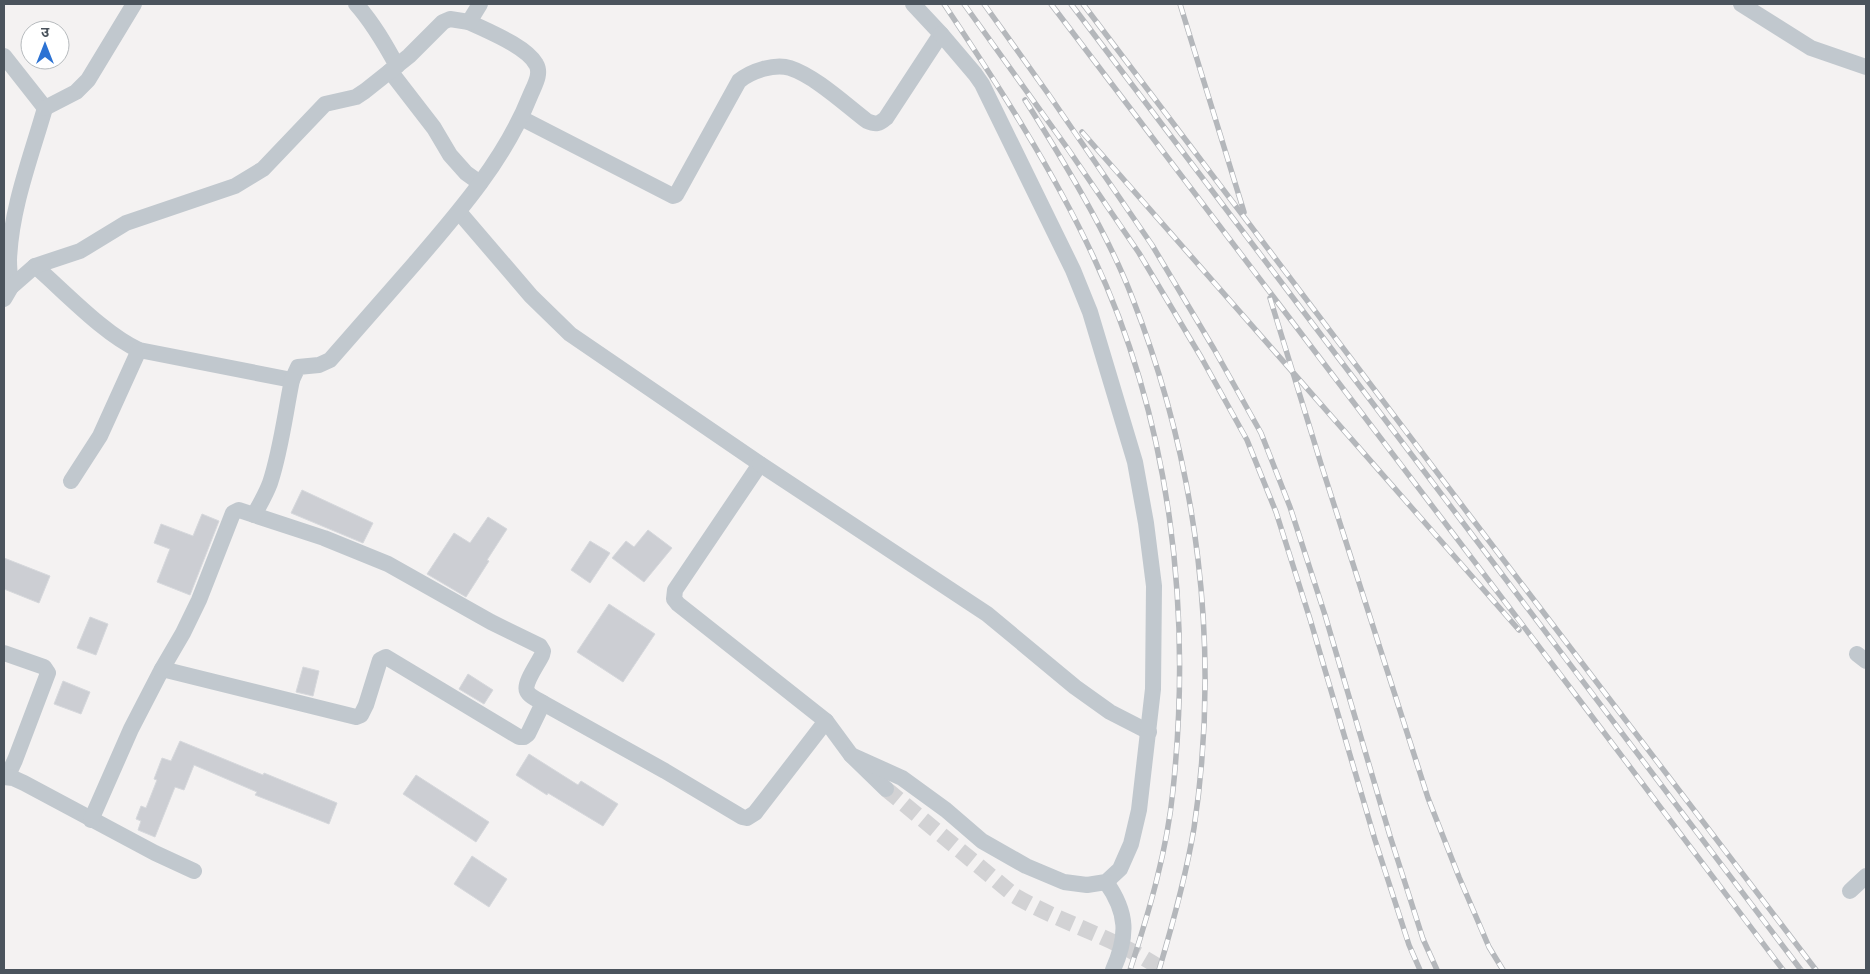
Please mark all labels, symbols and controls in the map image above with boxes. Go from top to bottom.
north arrow [20,20,70,70]
text: उ [41,24,50,41]

